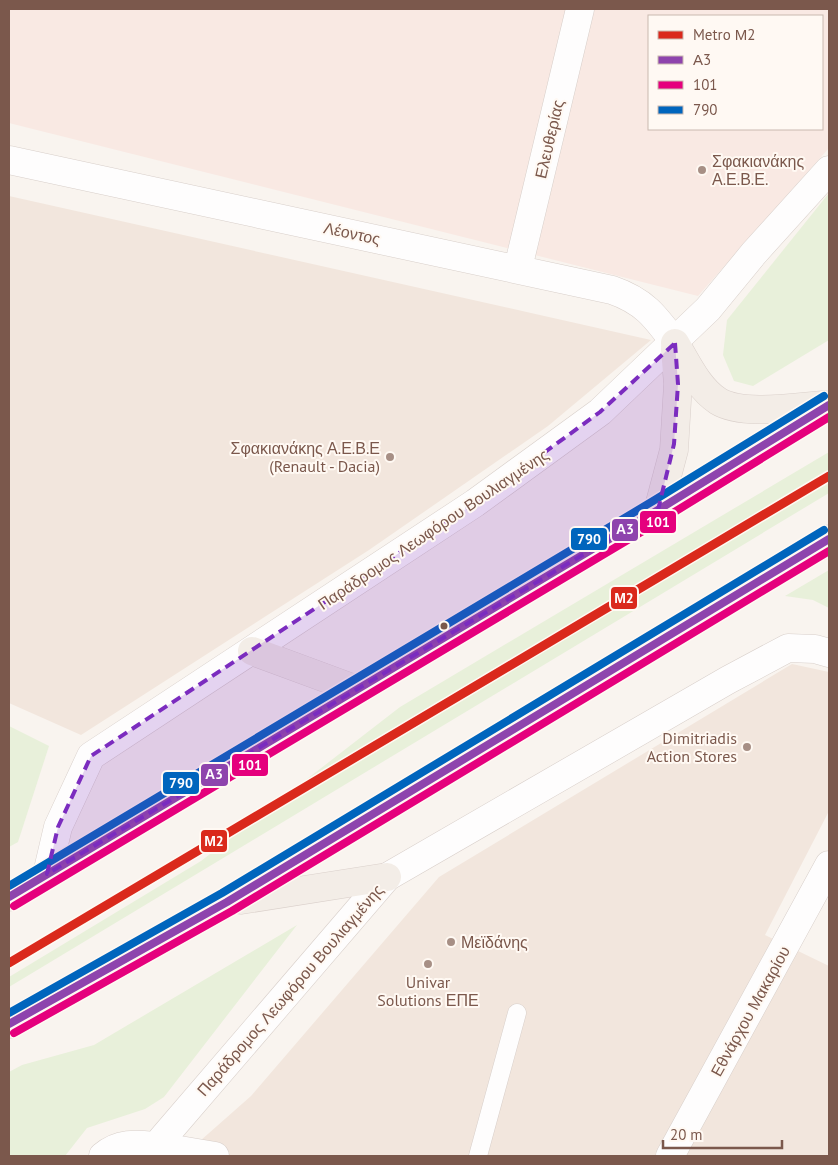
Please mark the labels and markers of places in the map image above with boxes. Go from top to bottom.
place label: Σφακιανάκης Α.Ε.Β.Ε. [712,151,804,189]
marker: Σφακιανάκης Α.Ε.Β.Ε. [696,164,708,176]
place label: Σφακιανάκης Α.Ε.Β.Ε (Renault - Dacia) [231,438,380,476]
marker: Σφακιανάκης Α.Ε.Β.Ε (Renault - Dacia) [384,451,396,463]
unlabelled marker [439,621,449,631]
place label: Dimitriadis Action Stores [647,728,737,766]
marker: Dimitriadis Action Stores [741,741,753,753]
place label: Μεϊδάνης [461,932,528,952]
marker: Μεϊδάνης [445,936,457,948]
marker: Univar Solutions ΕΠΕ [422,958,434,970]
place label: Univar Solutions ΕΠΕ [377,972,479,1010]

